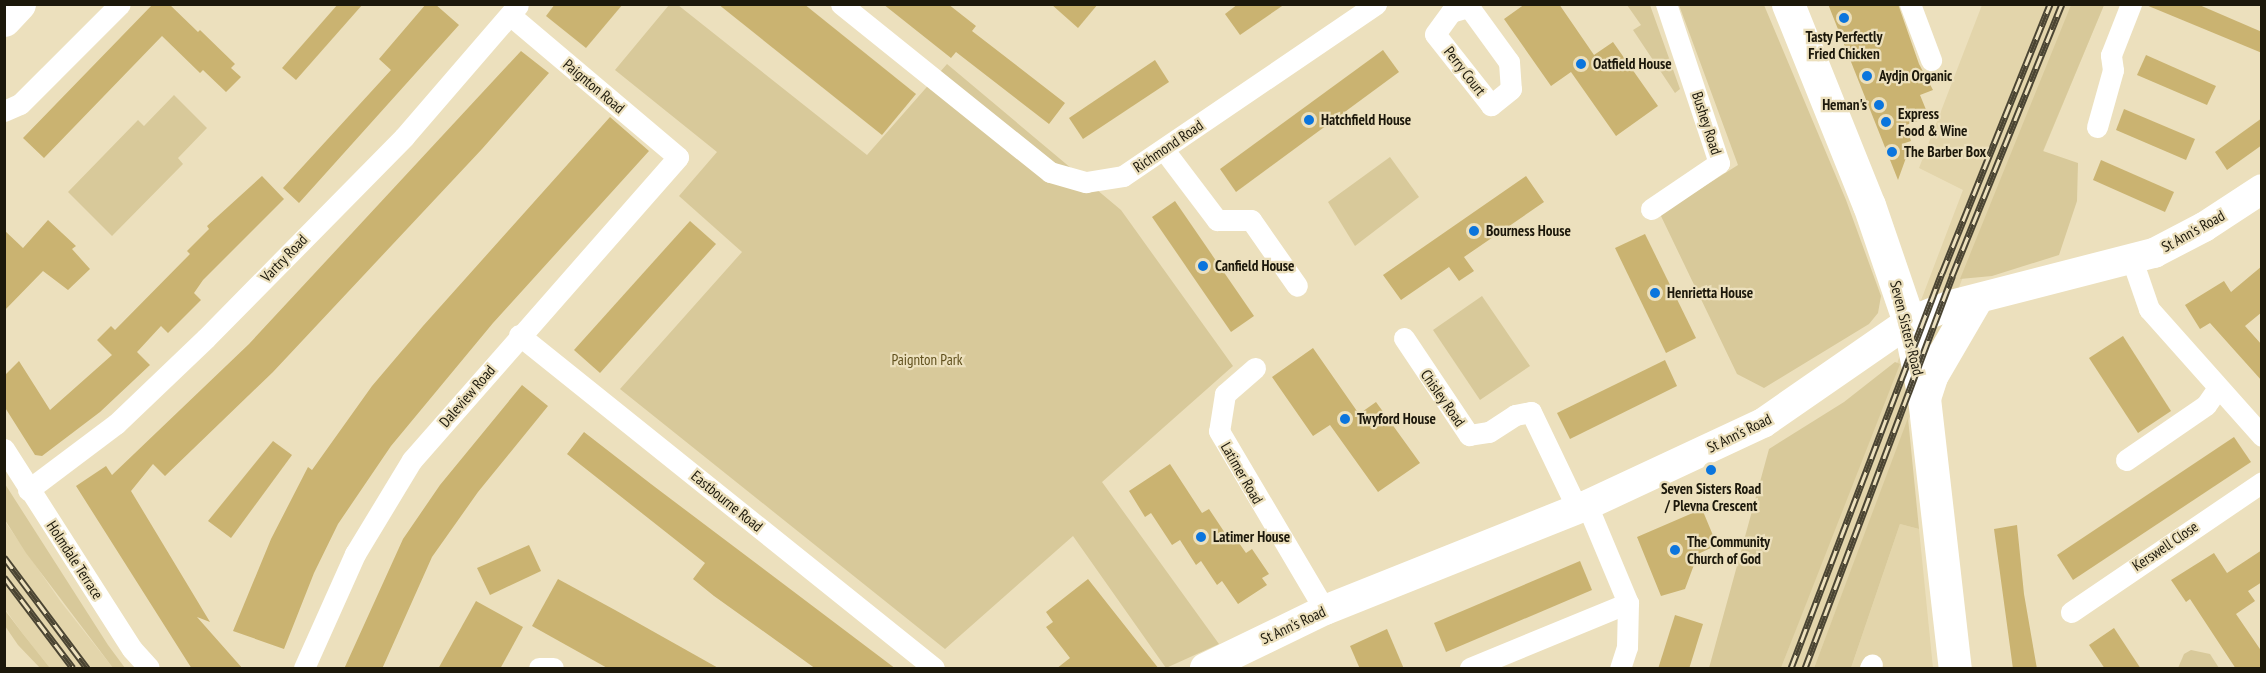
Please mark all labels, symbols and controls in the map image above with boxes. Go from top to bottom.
marker: Tasty Perfectly Fried Chicken [1837,11,1851,25]
place label: Tasty Perfectly Fried Chicken [1805,27,1883,62]
street label: Perry Court [1440,43,1490,99]
street label: Paignton Road [560,55,628,117]
place label: Oatfield House [1593,55,1672,73]
marker: Oatfield House [1574,57,1588,71]
place label: Aydjn Organic [1879,67,1953,85]
marker: Aydjn Organic [1860,69,1874,83]
street label: Bushey Road [1688,89,1726,157]
place label: Heman's [1822,96,1867,114]
marker: Heman's [1872,98,1886,112]
place label: Express Food & Wine [1898,104,1968,139]
place label: Hatchfield House [1321,111,1411,129]
marker: Hatchfield House [1302,113,1316,127]
marker: Express Food & Wine [1879,115,1893,129]
street label: Richmond Road [1130,116,1206,176]
place label: The Barber Box [1904,143,1986,161]
marker: The Barber Box [1885,145,1899,159]
street label: St Ann's Road [2158,206,2228,256]
place label: Bourness House [1486,222,1571,240]
marker: Bourness House [1467,224,1481,238]
street label: Vartry Road [257,230,311,286]
place label: Canfield House [1215,257,1294,275]
marker: Canfield House [1196,259,1210,273]
street label: Seven Sisters Road [1887,279,1927,377]
place label: Henrietta House [1667,284,1753,302]
marker: Henrietta House [1648,286,1662,300]
park label: Paignton Park [891,351,963,369]
street label: Daleview Road [435,361,499,431]
street label: Chisley Road [1417,366,1469,430]
place label: Twyford House [1357,410,1436,428]
street label: St Ann's Road [1704,410,1774,456]
marker: Twyford House [1338,412,1352,426]
street label: Latimer Road [1217,439,1267,507]
marker: Seven Sisters Road / Plevna Crescent [1704,463,1718,477]
street label: Eastbourne Road [688,467,766,535]
place label: Seven Sisters Road / Plevna Crescent [1661,479,1761,514]
street label: Holmdale Terrace [43,517,107,603]
street label: Kerswell Close [2129,517,2201,575]
place label: Latimer House [1213,528,1290,546]
marker: Latimer House [1194,530,1208,544]
place label: The Community Church of God [1687,532,1770,567]
marker: The Community Church of God [1668,543,1682,557]
street label: St Ann's Road [1258,602,1328,648]

